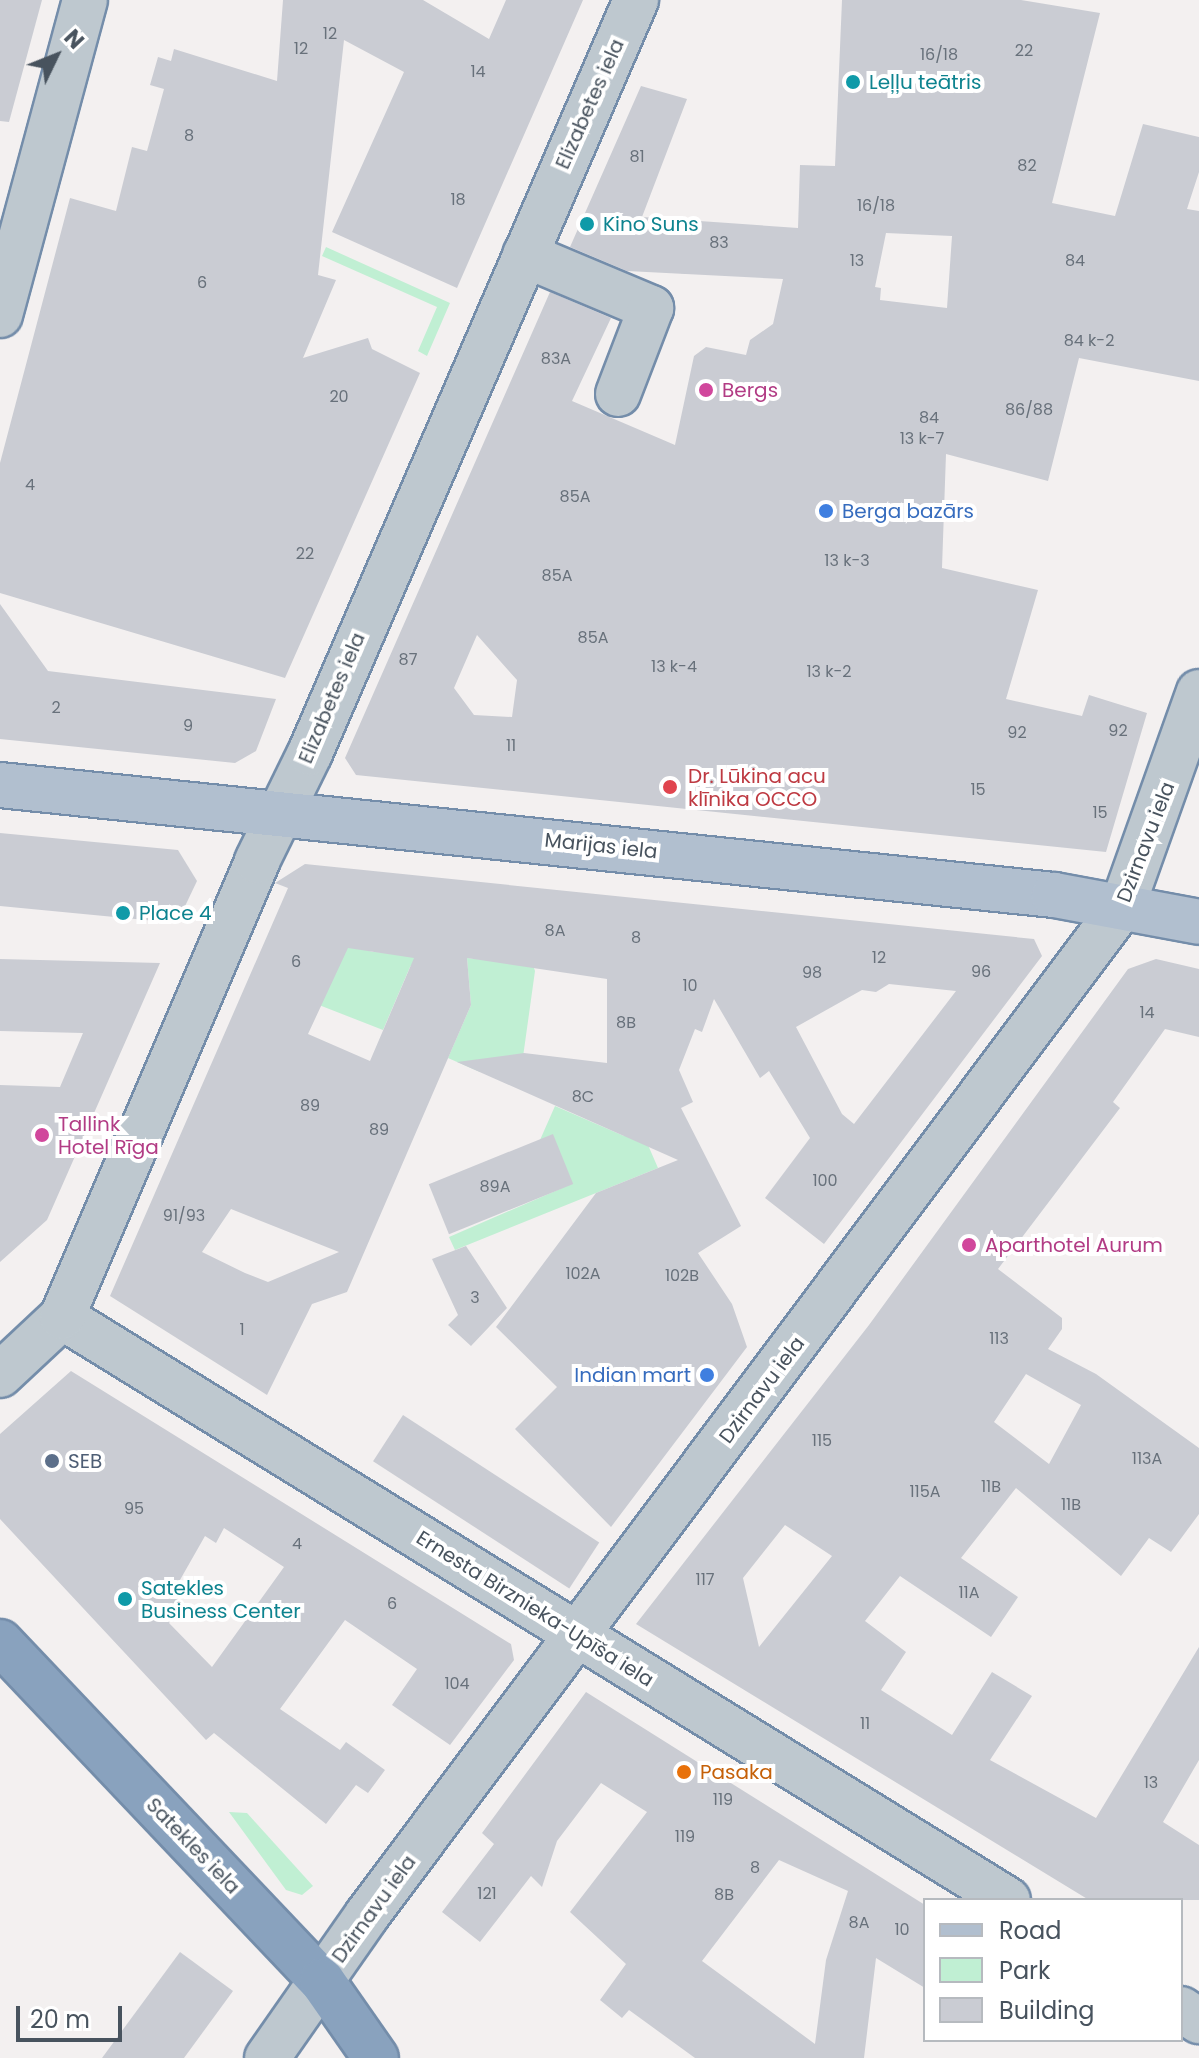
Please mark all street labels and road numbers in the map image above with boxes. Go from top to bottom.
street label: Elizabetes iela [551,35,629,173]
street label: Elizabetes iela [294,629,370,767]
street label: Dzirnavu iela [1112,778,1180,906]
street label: Marijas iela [543,828,659,864]
street label: Dzirnavu iela [714,1332,810,1448]
street label: Ernesta Birznieka-Upīša iela [412,1526,658,1692]
street label: Satekles iela [141,1793,245,1899]
street label: Dzirnavu iela [327,1851,421,1967]

